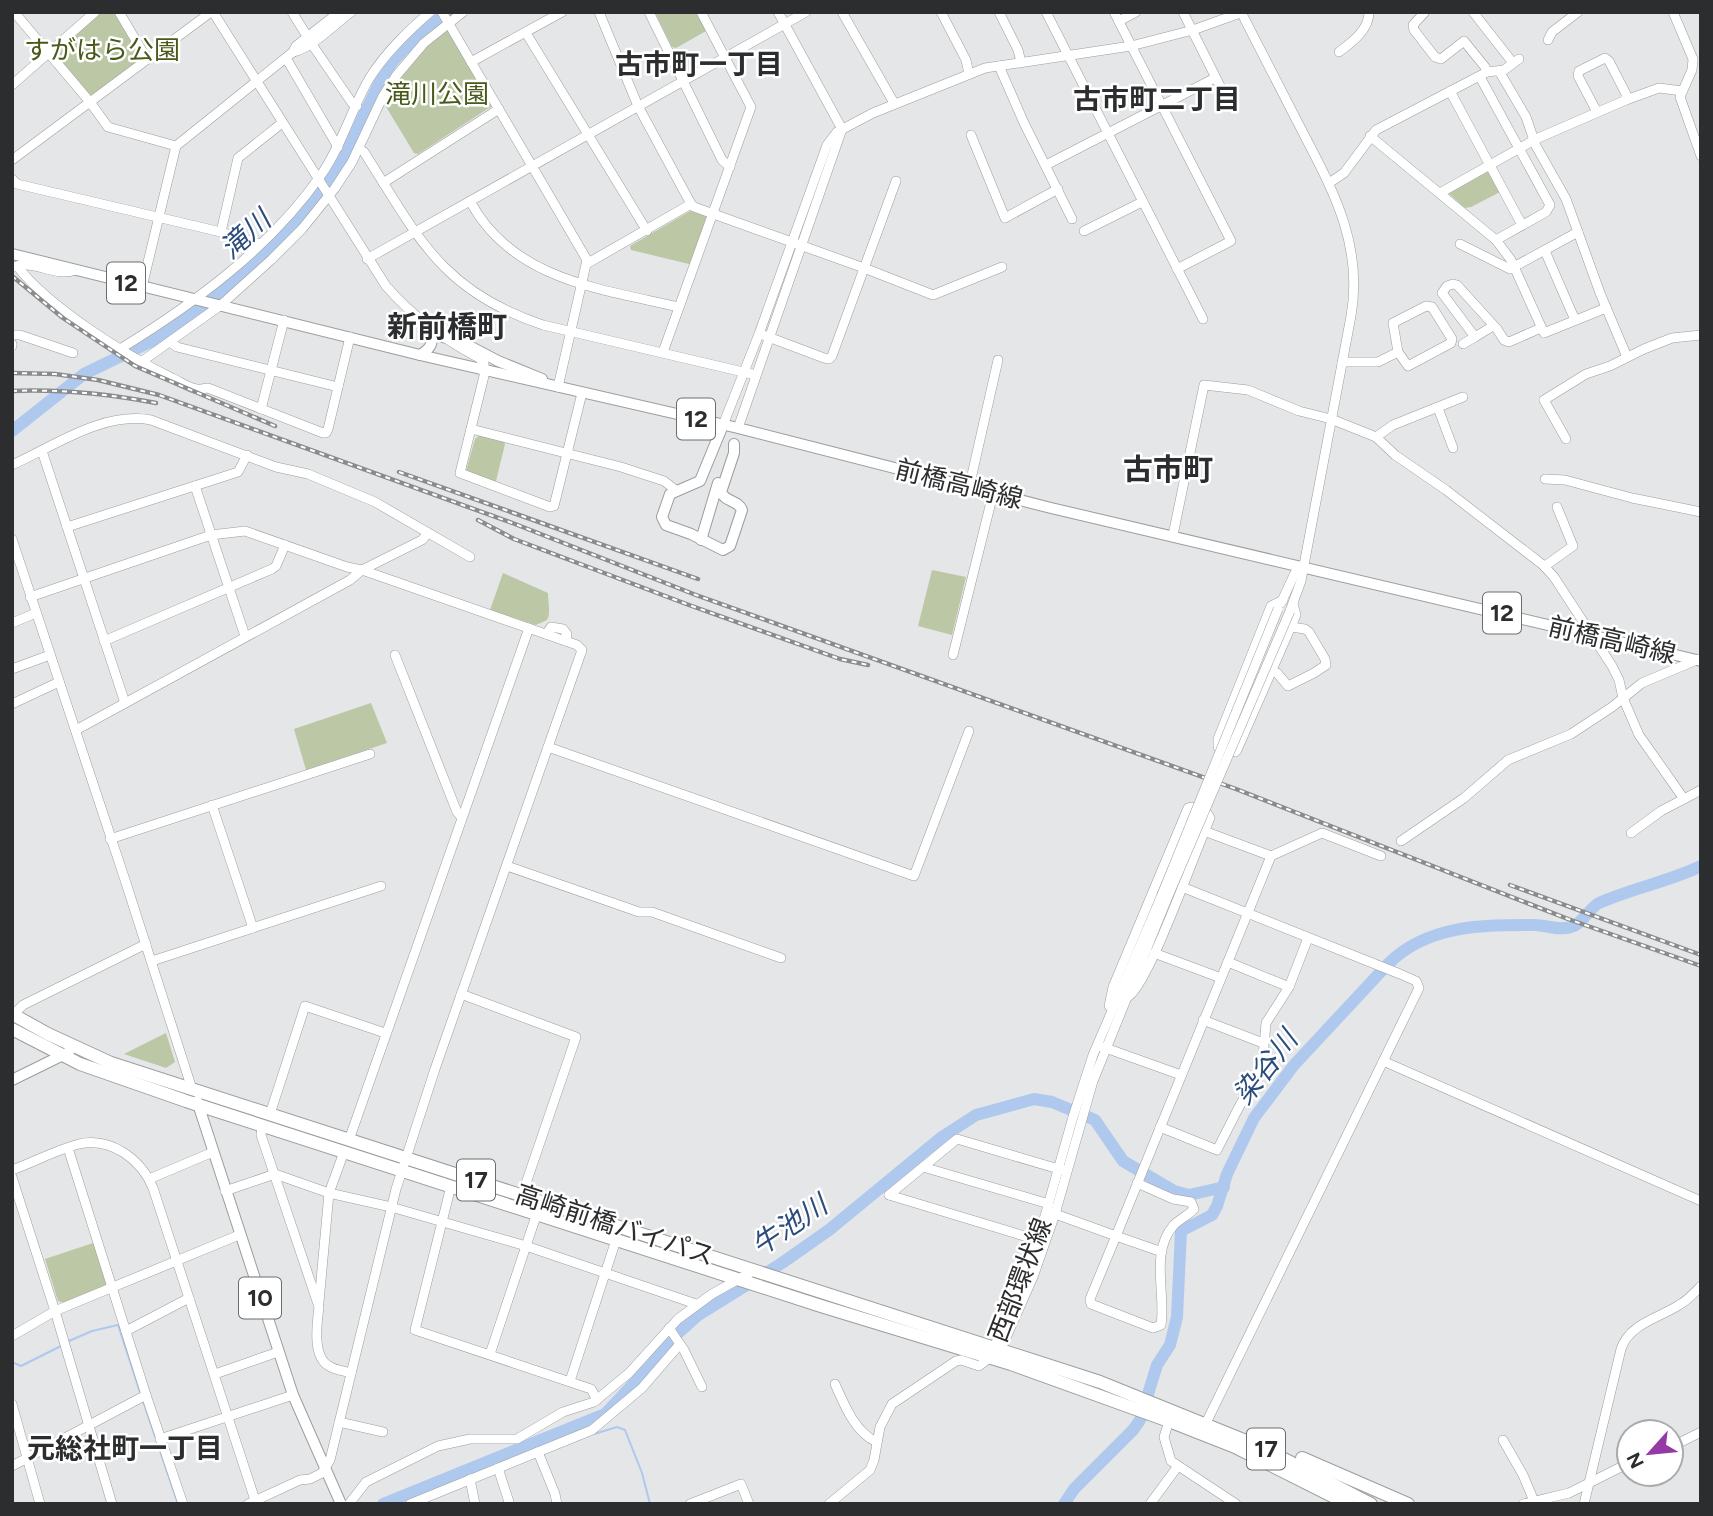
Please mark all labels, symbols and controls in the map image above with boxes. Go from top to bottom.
park label: すがはら公園 [24,34,180,66]
district label: 古市町一丁目 [615,47,783,81]
park label: 滝川公園 [385,78,489,110]
district label: 古市町二丁目 [1073,82,1241,116]
water label: 滝川 [213,201,279,265]
road number: 12 [107,262,145,304]
district label: 新前橋町 [387,308,507,345]
road number: 12 [677,398,715,440]
district label: 古市町 [1123,451,1213,488]
street label: 前橋高崎線 [892,453,1026,515]
road number: 12 [1483,592,1521,634]
street label: 前橋高崎線 [1545,610,1679,670]
water label: 染谷川 [1226,1021,1306,1111]
road number: 17 [457,1160,495,1200]
street label: 高崎前橋バイパス [511,1178,719,1272]
water label: 牛池川 [745,1186,836,1263]
street label: 西部環状線 [982,1214,1058,1346]
road number: 10 [239,1278,281,1318]
north arrow [1615,1418,1685,1488]
road number: 17 [1247,1428,1285,1470]
district label: 元総社町一丁目 [27,1431,223,1465]
text: N [1622,1449,1649,1472]

